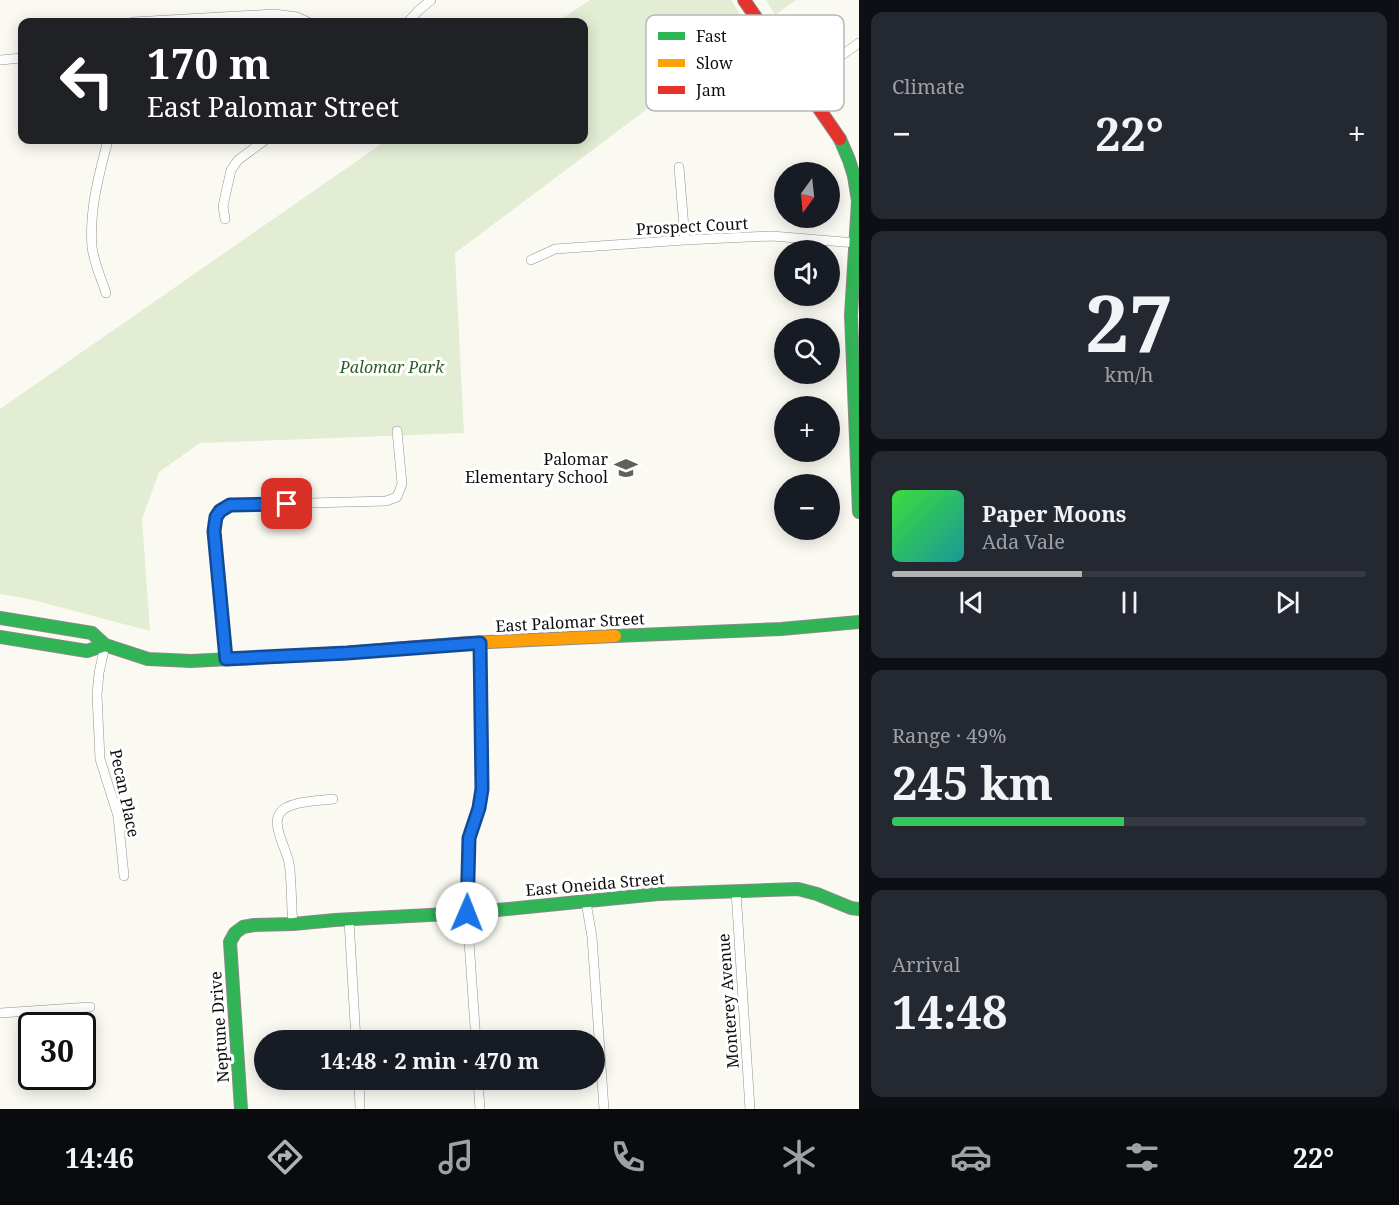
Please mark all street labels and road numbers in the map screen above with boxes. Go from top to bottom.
street label: Prospect Court [635,212,749,240]
street label: East Palomar Street [495,607,645,637]
street label: Pecan Place [105,747,145,839]
street label: East Oneida Street [525,867,666,901]
street label: Monterey Avenue [712,933,744,1069]
street label: Neptune Drive [204,971,234,1083]

